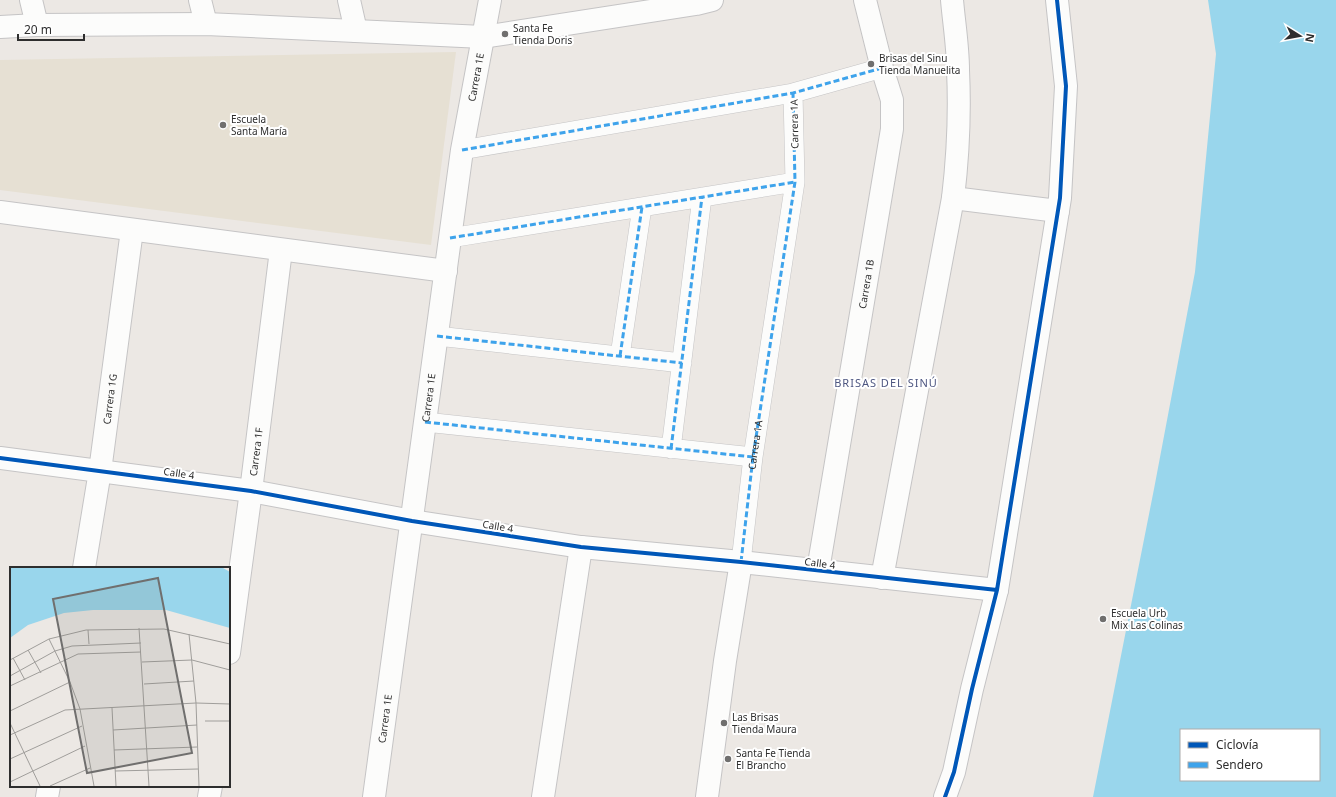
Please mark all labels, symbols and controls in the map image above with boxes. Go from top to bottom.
scale bar [18,16,84,42]
north arrow [1280,16,1320,56]
text: 20 m [24,21,52,38]
place label: Santa Fe Tienda Doris [513,21,572,47]
marker: Santa Fe Tienda Doris [500,29,510,39]
text: N [1302,32,1319,44]
place label: Brisas del Sinu Tienda Manuelita [879,51,960,77]
street label: Carrera 1E [464,52,487,103]
marker: Brisas del Sinu Tienda Manuelita [866,59,876,69]
street label: Carrera 1A [787,98,801,149]
place label: Escuela Santa María [231,112,287,138]
marker: Escuela Santa María [218,120,228,130]
street label: Carrera 1B [855,258,877,310]
street label: Carrera 1E [418,372,439,423]
street label: Carrera 1G [99,373,120,425]
district label: BRISAS DEL SINÚ [834,375,938,390]
street label: Carrera 1A [745,418,766,470]
street label: Carrera 1F [246,427,266,477]
street label: Calle 4 [163,464,196,482]
street label: Calle 4 [482,517,515,535]
street label: Calle 4 [804,554,837,572]
inset map [10,567,230,787]
place label: Escuela Urb Mix Las Colinas [1111,606,1183,632]
marker: Escuela Urb Mix Las Colinas [1098,614,1108,624]
street label: Carrera 1E [374,693,395,744]
place label: Las Brisas Tienda Maura [732,710,797,736]
marker: Las Brisas Tienda Maura [719,718,729,728]
legend [1180,729,1320,781]
text: Ciclovía [1216,736,1258,753]
place label: Santa Fe Tienda El Brancho [736,746,810,772]
marker: Santa Fe Tienda El Brancho [723,754,733,764]
text: Sendero [1216,756,1263,773]

